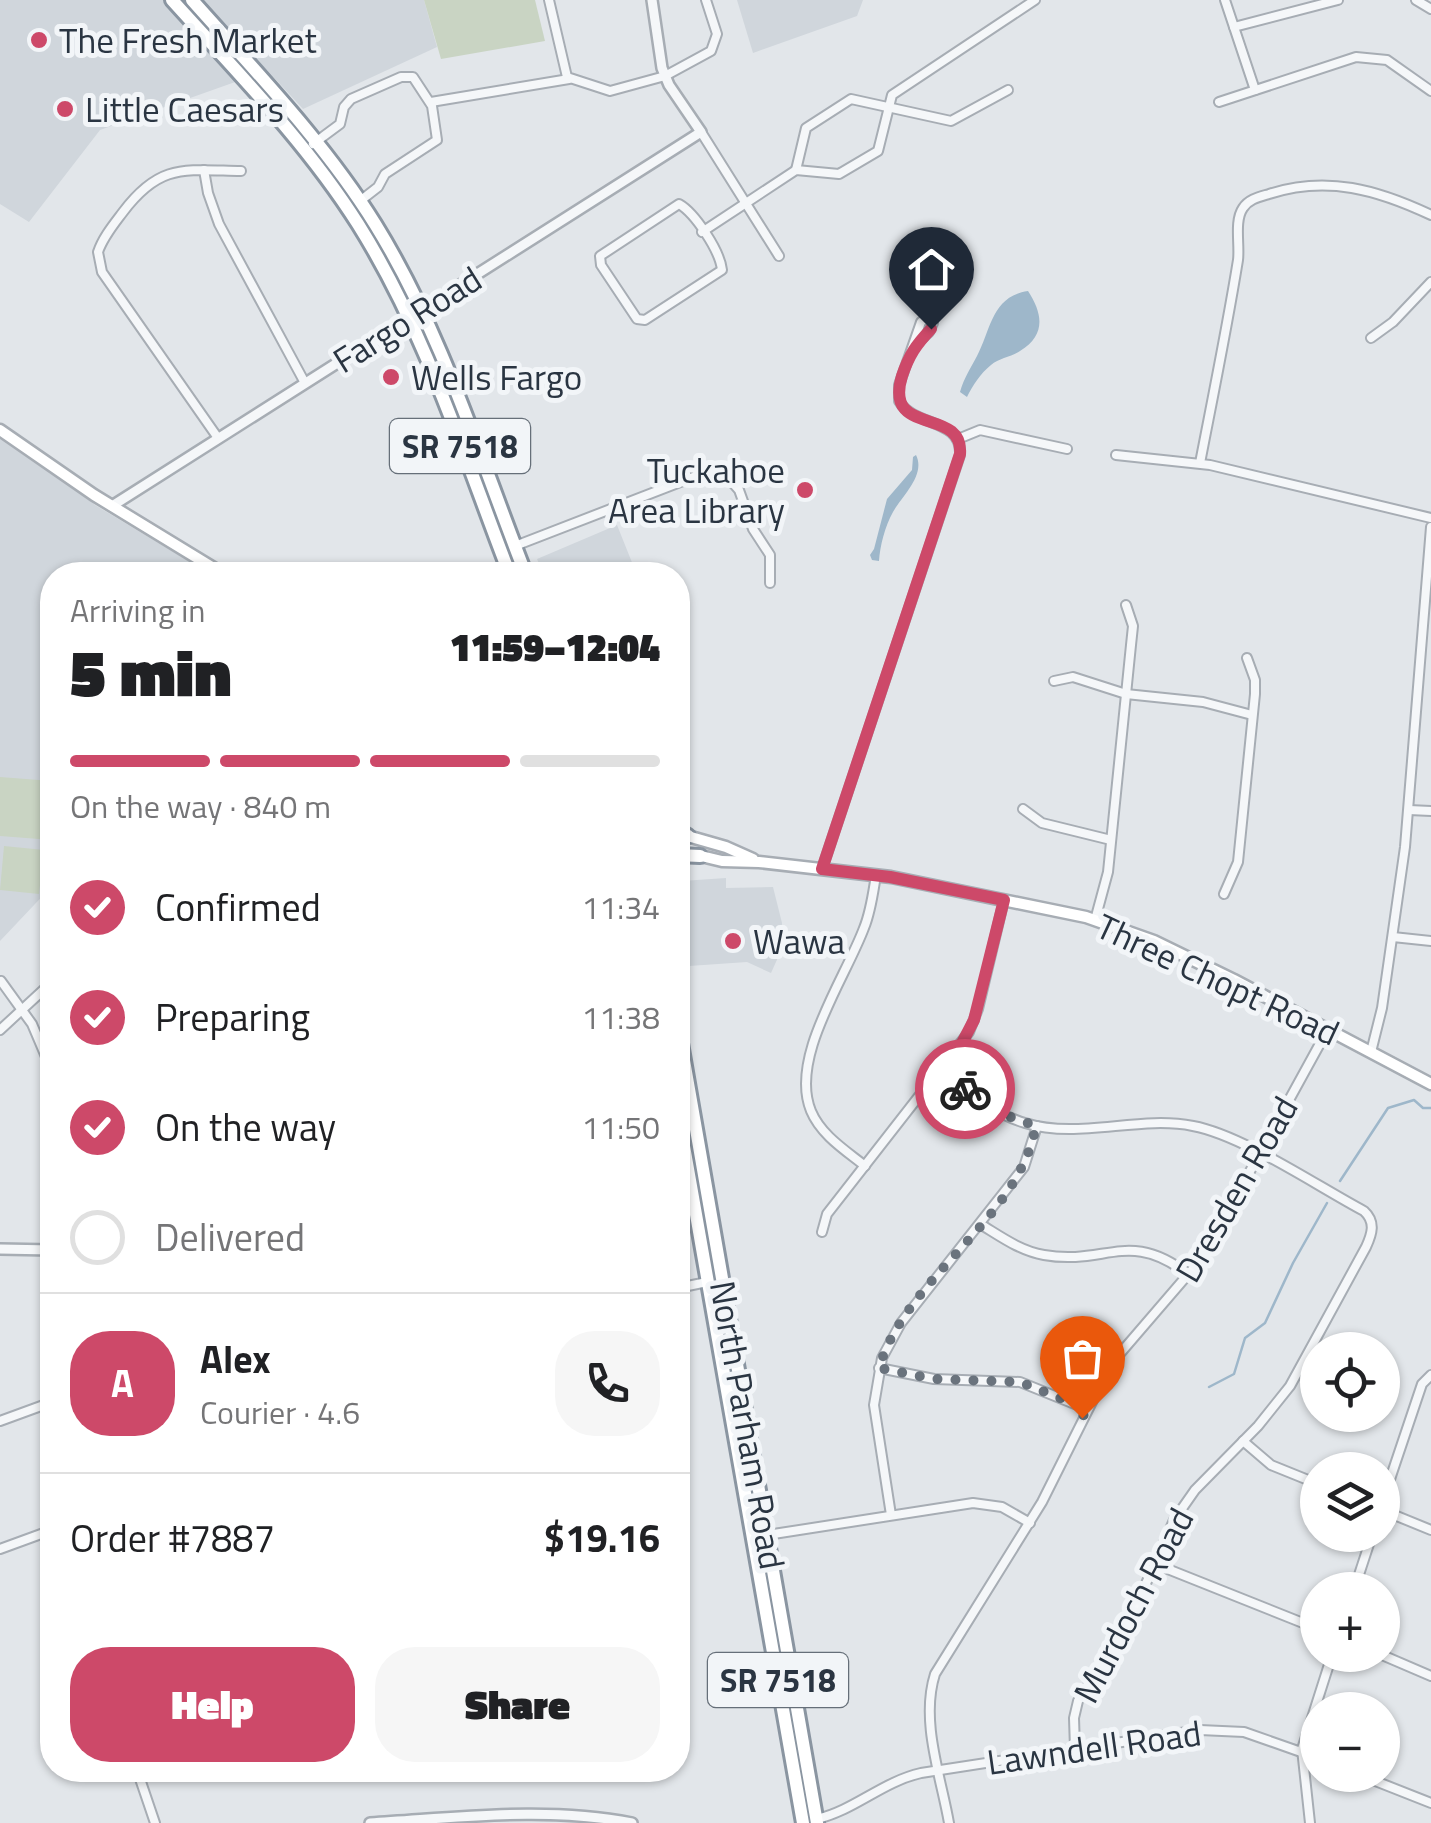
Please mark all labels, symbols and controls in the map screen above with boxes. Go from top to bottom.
place label: The Fresh Market [59,13,317,67]
marker: The Fresh Market [28,29,50,51]
place label: Little Caesars [85,82,284,136]
marker: Little Caesars [54,98,76,120]
pin [889,227,974,330]
icon: home [904,242,959,297]
street label: Fargo Road [322,252,492,386]
place label: Wells Fargo [411,350,582,404]
marker: Wells Fargo [380,366,402,388]
road number: SR 7518 [390,419,530,473]
place label: Tuckahoe Area Library [608,443,785,537]
marker: Tuckahoe Area Library [794,479,816,501]
text: Arriving in [70,586,206,634]
text: 11:59–12:04 [450,618,660,676]
text: 5 min [70,622,231,721]
text: On the way · 840 m [70,782,331,830]
text: Confirmed [155,878,321,936]
icon: check [70,880,125,935]
text: 11:34 [581,883,660,931]
street label: Three Chopt Road [1088,899,1348,1059]
place label: Wawa [753,914,845,968]
marker: Wawa [722,930,744,952]
text: Preparing [155,988,310,1046]
icon: check [70,990,125,1045]
text: 11:38 [581,993,660,1041]
courier [915,1039,1015,1139]
icon: bike [938,1062,993,1117]
street label: Dresden Road [1161,1086,1311,1292]
text: On the way [155,1098,336,1156]
icon: check [70,1100,125,1155]
text: 11:50 [581,1103,660,1151]
text: Delivered [155,1208,305,1266]
street label: North Parham Road [696,1276,800,1574]
pin [1040,1316,1125,1419]
text: Alex [200,1330,271,1388]
button: phone [555,1331,660,1436]
icon: bag [1055,1331,1110,1386]
map controls [1300,1332,1400,1792]
button: locate [1300,1332,1400,1432]
text: A [111,1354,134,1412]
text: Courier · 4.6 [200,1388,360,1436]
button: layers [1300,1452,1400,1552]
street label: Murdoch Road [1059,1498,1207,1712]
text: Order #7887 [70,1509,275,1567]
text: $19.16 [544,1509,660,1567]
button: + [1300,1572,1400,1672]
button: Help [70,1647,355,1762]
button: Share [375,1647,660,1762]
road number: SR 7518 [708,1653,848,1707]
button: − [1300,1692,1400,1792]
street label: Lawndell Road [983,1705,1205,1789]

